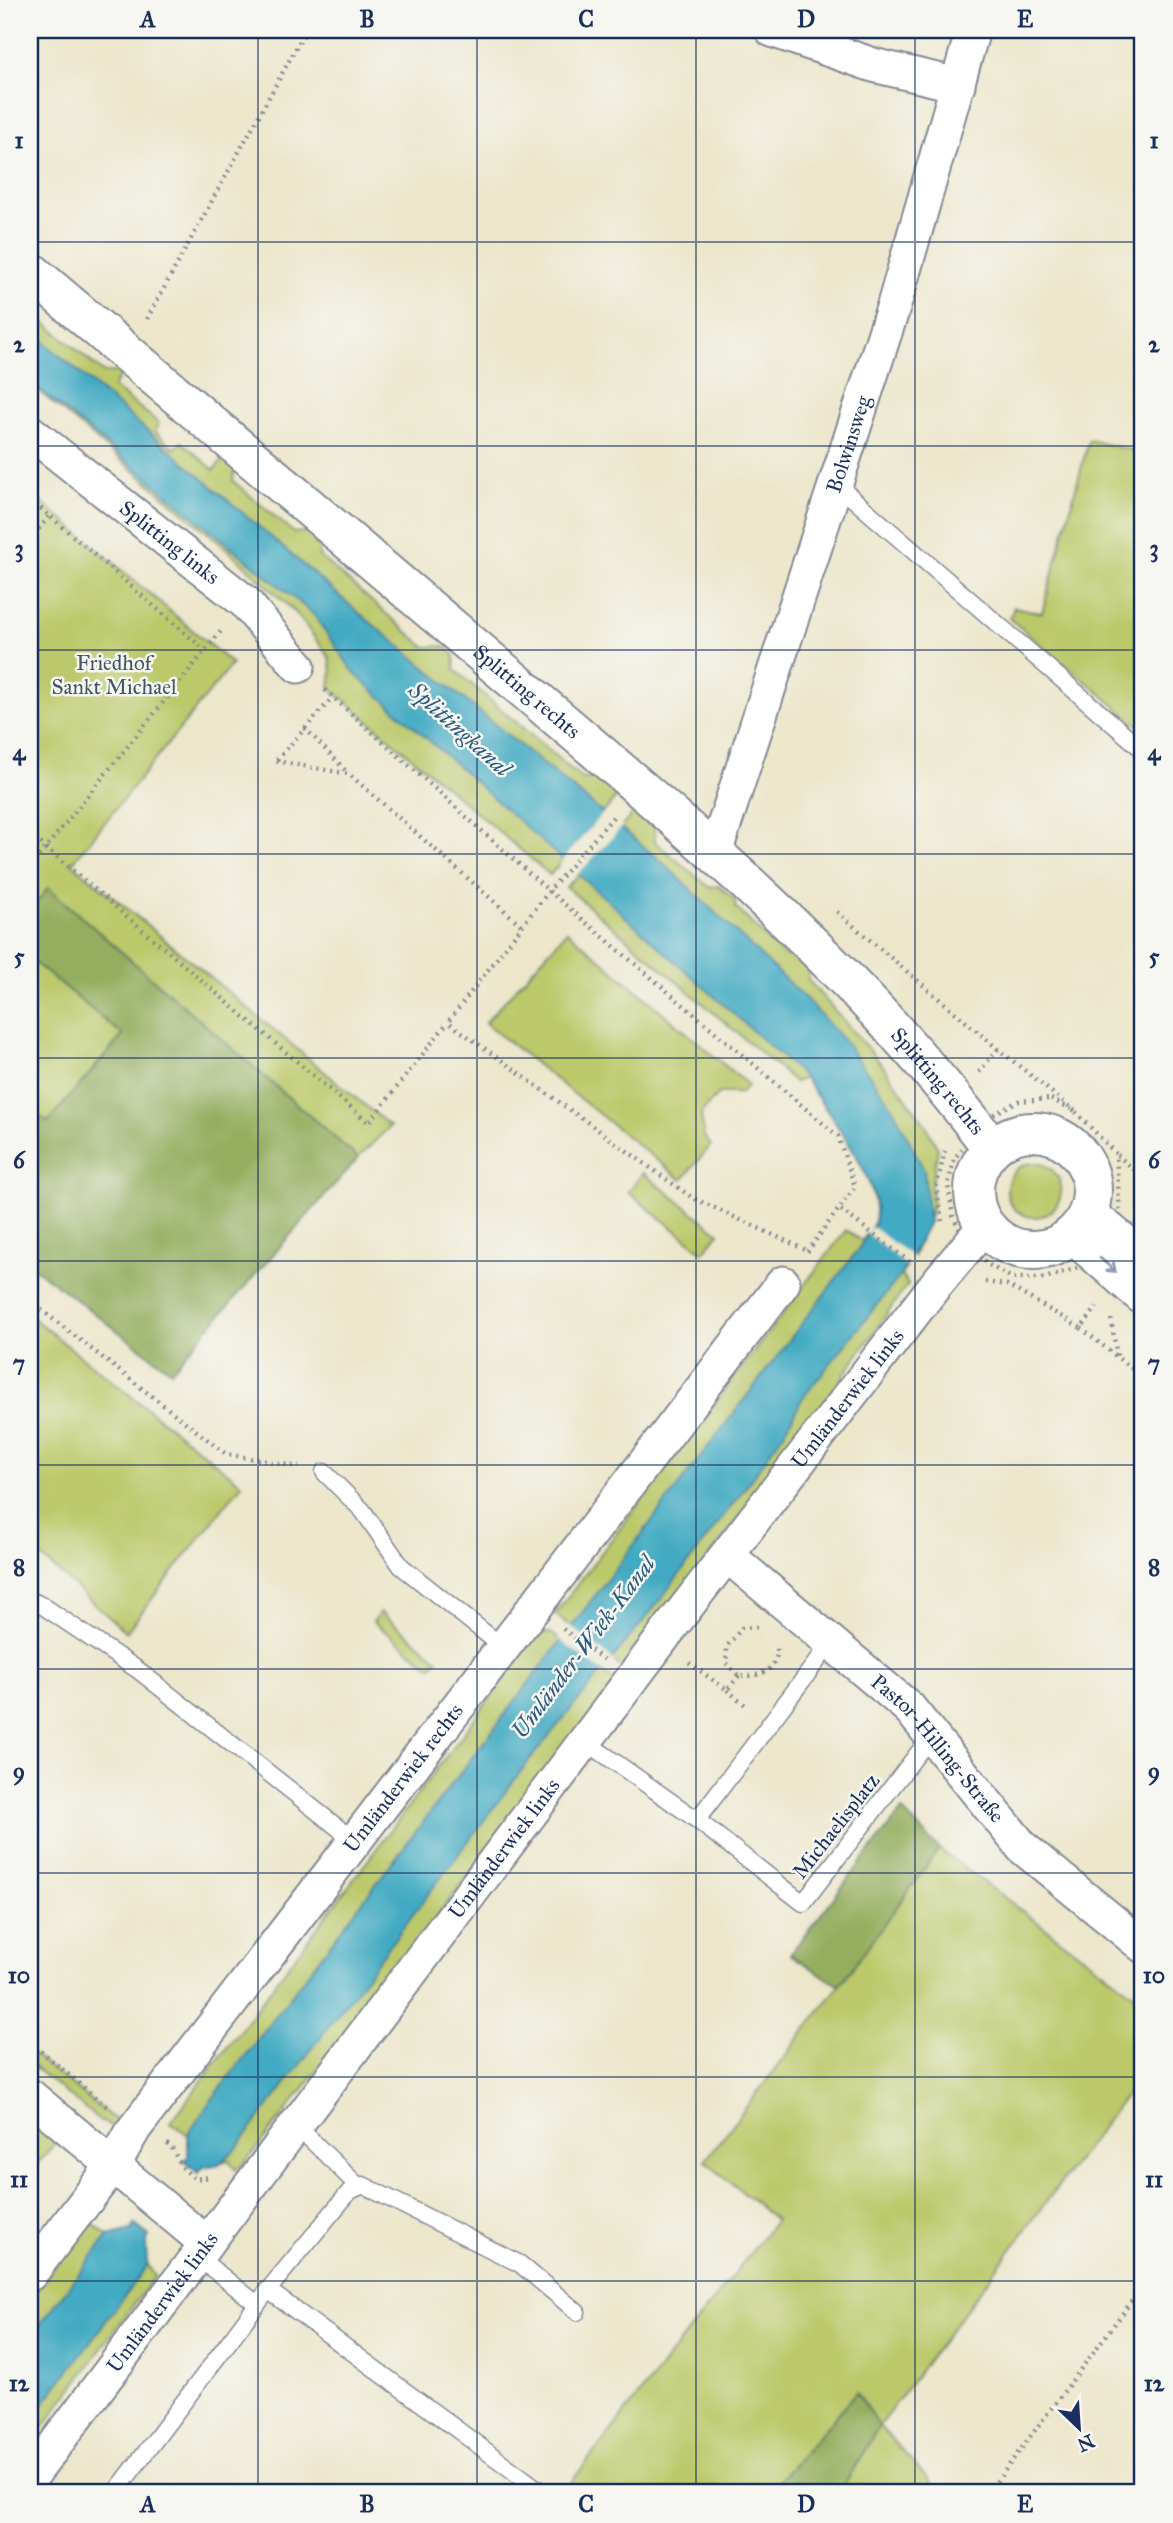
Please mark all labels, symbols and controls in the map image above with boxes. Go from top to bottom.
text: A [138,5,156,33]
text: B [359,5,375,33]
text: C [578,5,594,33]
text: D [797,5,815,33]
text: E [1017,5,1034,33]
text: 1 [14,126,24,154]
text: 1 [1149,126,1159,154]
text: 2 [13,330,25,358]
text: 2 [1148,330,1160,358]
street label: Bolwinsweg [821,392,877,496]
street label: Splitting links [114,495,225,590]
text: 3 [14,534,24,563]
text: 3 [1149,534,1159,563]
street label: Splitting rechts [468,639,586,744]
park label: Friedhof Sankt Michael [51,650,177,700]
water label: Splittingkanal [402,675,518,784]
text: 4 [13,738,27,766]
text: 4 [1148,738,1162,766]
text: 5 [14,942,25,970]
text: 5 [1149,942,1160,970]
street label: Splitting rechts [885,1022,990,1140]
text: 6 [13,1146,26,1174]
text: 6 [1148,1146,1161,1174]
one-way arrow [1099,1257,1117,1273]
street label: Umländerwiek links [785,1324,910,1474]
text: 7 [13,1349,25,1377]
text: 7 [1148,1349,1160,1377]
water label: Umländer-Wiek-Kanal [505,1549,662,1744]
text: 8 [13,1553,25,1581]
text: 8 [1148,1553,1160,1581]
street label: Pastor-Hilling-Straße [866,1669,1010,1828]
street label: Umländerwiek rechts [338,1698,469,1858]
text: 9 [13,1757,25,1786]
text: 9 [1148,1757,1160,1786]
street label: Michaelisplatz [787,1768,885,1884]
street label: Umländerwiek links [443,1773,566,1924]
text: 10 [8,1961,30,1989]
text: 10 [1143,1961,1165,1989]
text: 11 [10,2165,28,2193]
text: 11 [1145,2165,1163,2193]
street label: Umländerwiek links [101,2227,224,2378]
text: 12 [9,2369,30,2397]
text: 12 [1144,2369,1165,2397]
north arrow [1044,2394,1114,2464]
text: N [1074,2429,1098,2457]
text: A [138,2490,156,2518]
text: B [359,2490,375,2518]
text: C [578,2490,594,2518]
text: D [797,2490,815,2518]
text: E [1017,2490,1034,2518]

